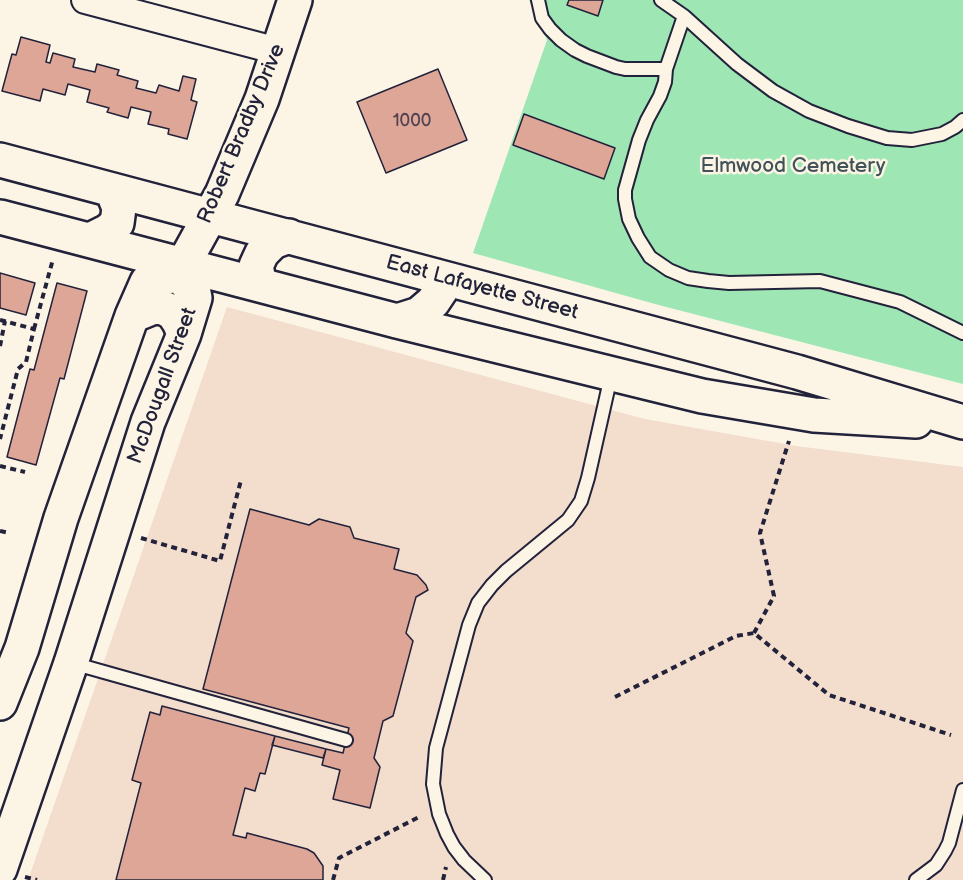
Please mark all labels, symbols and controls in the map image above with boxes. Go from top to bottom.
street label: Robert Bradby Drive [193,40,291,228]
house number: 1000 [393,110,431,132]
park label: Elmwood Cemetery [701,154,885,180]
street label: East Lafayette Street [383,250,581,326]
street label: McDougall Street [123,304,203,468]

